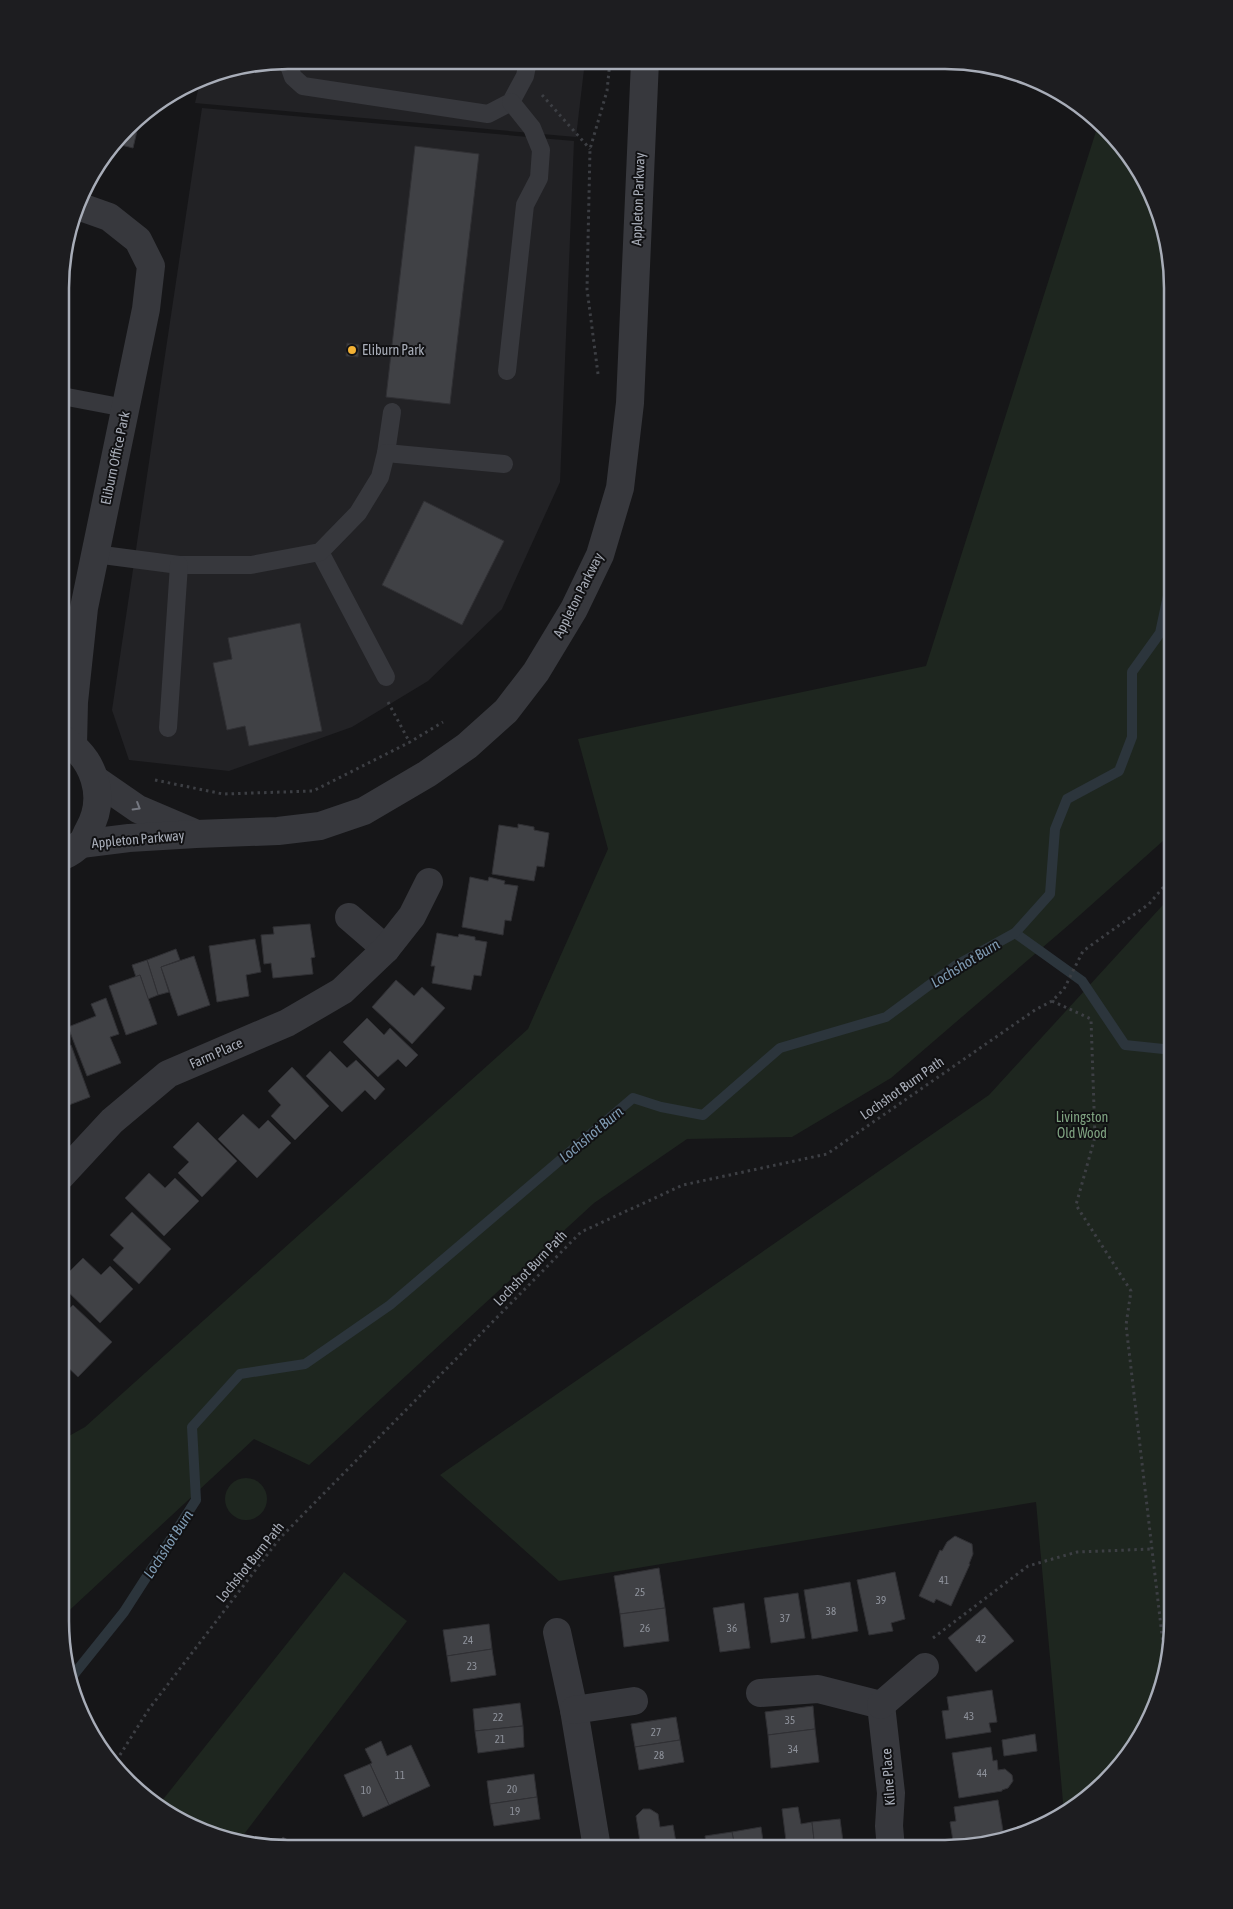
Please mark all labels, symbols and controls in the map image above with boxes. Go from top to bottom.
street label: Appleton Parkway [628,152,648,246]
place label: Eliburn Park [362,342,425,358]
marker: Eliburn Park [346,344,358,356]
street label: Eliburn Office Park [97,410,133,506]
street label: Appleton Parkway [550,550,606,640]
one-way arrow [131,801,140,811]
street label: Appleton Parkway [91,827,185,851]
water label: Lochshot Burn [928,935,1002,991]
street label: Farm Place [187,1034,245,1072]
street label: Lochshot Burn Path [857,1053,947,1123]
water label: Lochshot Burn [556,1103,626,1165]
park label: Livingston Old Wood [1056,1109,1108,1141]
street label: Lochshot Burn Path [490,1227,570,1309]
water label: Lochshot Burn [140,1507,196,1581]
street label: Lochshot Burn Path [213,1519,287,1605]
house number: 41 [939,1574,949,1586]
house number: 25 [635,1586,645,1598]
house number: 39 [876,1594,886,1606]
house number: 38 [826,1605,836,1617]
house number: 37 [780,1612,790,1624]
house number: 26 [640,1622,650,1634]
house number: 36 [727,1622,737,1634]
house number: 42 [976,1633,986,1645]
house number: 24 [463,1634,473,1646]
house number: 23 [467,1660,477,1672]
house number: 43 [964,1710,974,1722]
house number: 22 [493,1711,503,1723]
house number: 35 [785,1714,795,1726]
house number: 27 [651,1726,661,1738]
house number: 21 [495,1733,505,1745]
house number: 34 [788,1743,798,1755]
street label: Kilne Place [878,1748,898,1806]
house number: 28 [654,1749,664,1761]
house number: 44 [977,1767,987,1779]
house number: 11 [395,1769,405,1781]
house number: 20 [507,1783,517,1795]
house number: 10 [361,1784,371,1796]
house number: 19 [510,1805,520,1817]

